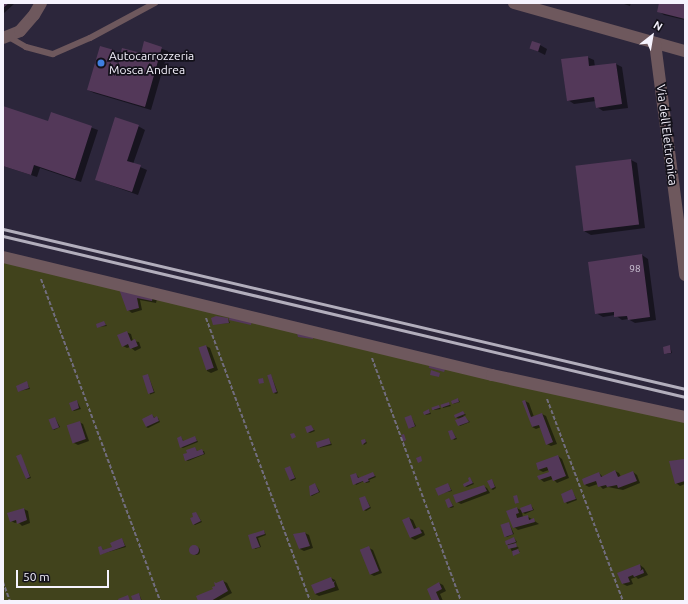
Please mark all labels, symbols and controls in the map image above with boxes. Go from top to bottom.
north arrow [632,16,672,56]
text: N [652,18,665,33]
place label: Autocarrozzeria Mosca Andrea [109,49,194,77]
marker: Autocarrozzeria Mosca Andrea [96,58,106,68]
street label: Via dell'Elettronica [654,84,680,186]
house number: 98 [629,263,641,275]
scale bar [18,562,111,588]
text: 50 m [23,570,50,583]

